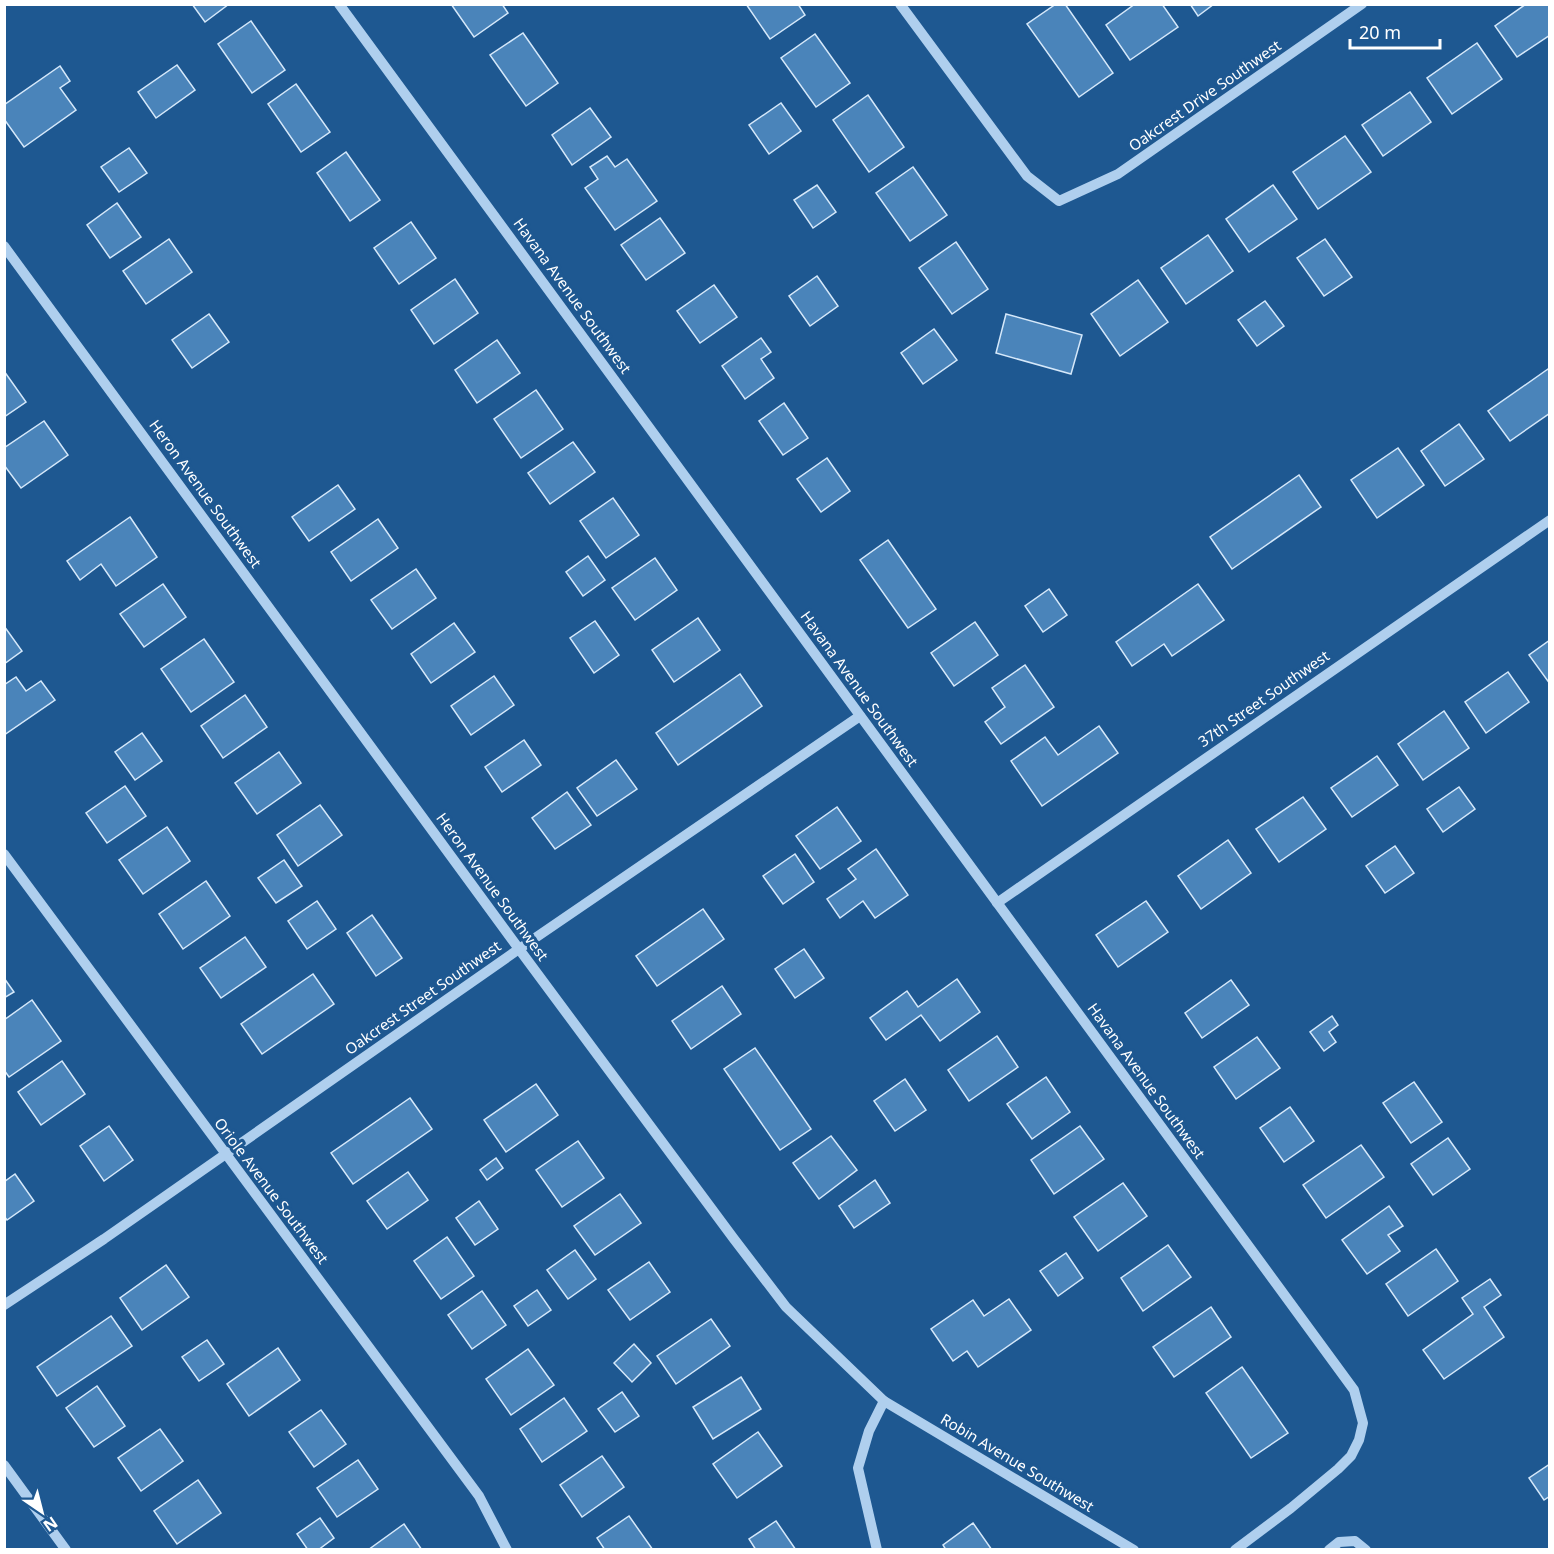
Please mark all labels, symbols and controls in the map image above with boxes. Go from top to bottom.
scale bar [1350,12,1440,50]
text: 20 m [1359,20,1401,44]
street label: Oakcrest Drive Southwest [1124,35,1285,155]
street label: Havana Avenue Southwest [510,214,636,378]
street label: Heron Avenue Southwest [145,415,267,572]
street label: Havana Avenue Southwest [797,607,923,771]
street label: 37th Street Southwest [1194,645,1333,751]
street label: Heron Avenue Southwest [432,808,554,965]
street label: Oakcrest Street Southwest [340,935,505,1059]
street label: Havana Avenue Southwest [1084,999,1210,1163]
street label: Oriole Avenue Southwest [210,1113,334,1268]
street label: Robin Avenue Southwest [937,1408,1098,1516]
north arrow [12,1482,72,1542]
text: N [39,1512,62,1537]

